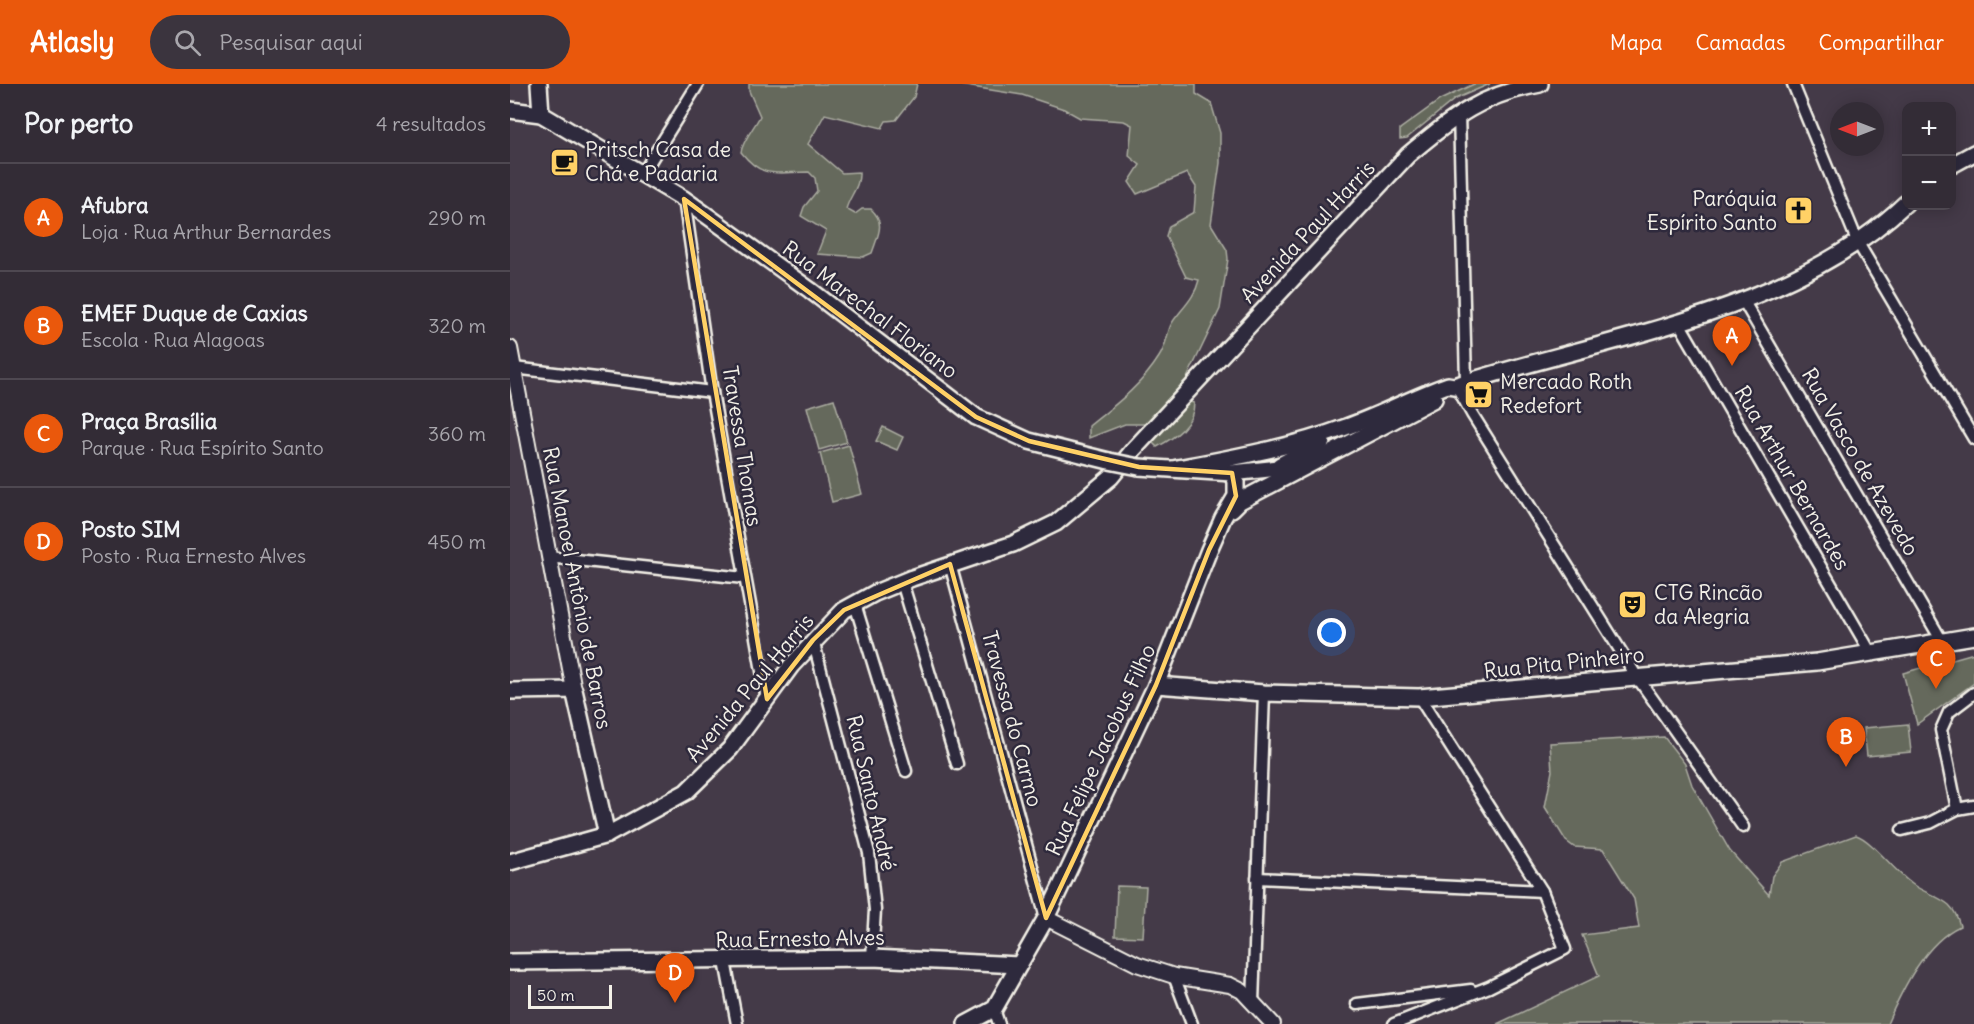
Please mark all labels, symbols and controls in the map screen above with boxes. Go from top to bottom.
search box [150,15,570,69]
text: Atlasly [30,24,114,60]
icon: search [171,26,204,59]
text: Pesquisar aqui [219,28,363,56]
text: Mapa [1610,29,1663,56]
text: Camadas [1696,29,1785,56]
text: Compartilhar [1818,29,1944,56]
north arrow [1830,102,1884,156]
map controls [1902,102,1956,210]
button: + [1902,102,1956,156]
text: Por perto [24,107,133,140]
text: 4 resultados [376,111,486,136]
place label: Pritsch Casa de Chá e Padaria [585,136,731,187]
cafe icon: Pritsch Casa de Chá e Padaria [548,146,580,178]
street label: Avenida Paul Harris [1235,155,1381,309]
button: − [1902,156,1956,210]
place label: Paróquia Espírito Santo [1647,185,1777,236]
text: Afubra [81,191,149,219]
church icon: Paróquia Espírito Santo [1782,195,1814,227]
text: A [37,205,50,230]
text: 290 m [428,205,486,230]
text: Loja · Rua Arthur Bernardes [81,219,331,244]
street label: Rua Marechal Floriano [777,235,963,384]
text: EMEF Duque de Caxias [81,299,308,327]
text: B [37,313,50,338]
text: 320 m [428,313,486,338]
pin: A [1712,316,1752,366]
text: Escola · Rua Alagoas [81,327,265,352]
street label: Rua Vasco de Azevedo [1796,363,1925,560]
street label: Travessa Thomas [716,364,769,528]
place label: Mercado Roth Redefort [1500,368,1632,419]
supermarket icon: Mercado Roth Redefort [1463,378,1495,410]
street label: Rua Arthur Bernardes [1729,381,1856,575]
text: Praça Brasília [81,407,217,435]
text: C [37,421,50,446]
text: 360 m [428,421,486,446]
text: Parque · Rua Espírito Santo [81,435,324,460]
street label: Rua Manoel Antônio de Barros [537,445,618,731]
text: Posto SIM [81,515,181,543]
text: D [36,529,51,554]
text: 450 m [427,529,486,554]
text: Posto · Rua Ernesto Alves [81,543,306,568]
place label: CTG Rincão da Alegria [1654,579,1763,630]
theatre icon: CTG Rincão da Alegria [1617,589,1649,621]
street label: Avenida Paul Harris [680,608,820,767]
your location [1317,618,1346,647]
street label: Travessa do Carmo [976,628,1049,810]
street label: Rua Felipe Jacobus Filho [1040,640,1162,860]
pin: C [1916,640,1956,689]
street label: Rua Pita Pinheiro [1482,641,1646,684]
street label: Rua Santo André [840,712,903,873]
pin: B [1826,718,1866,767]
street label: Rua Ernesto Alves [715,924,885,953]
pin: D [656,954,694,1003]
scale bar [528,982,612,1010]
text: 50 m [537,985,575,1005]

